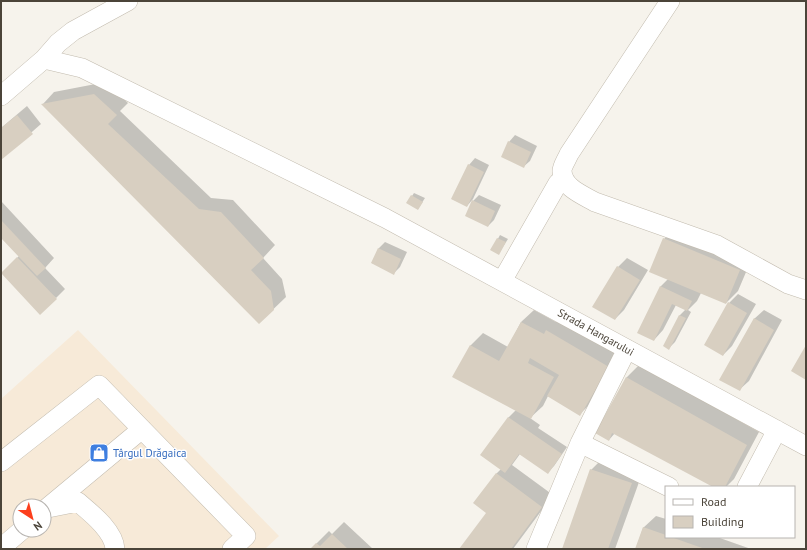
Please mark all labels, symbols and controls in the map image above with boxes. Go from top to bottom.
street label: Strada Hangarului [555,305,637,359]
shop icon: Târgul Drăgaica [88,442,110,464]
place label: Târgul Drăgaica [113,446,187,460]
legend [665,486,795,538]
text: Road [701,494,726,509]
north arrow [12,498,52,538]
text: Building [701,514,744,529]
text: N [31,518,45,534]

